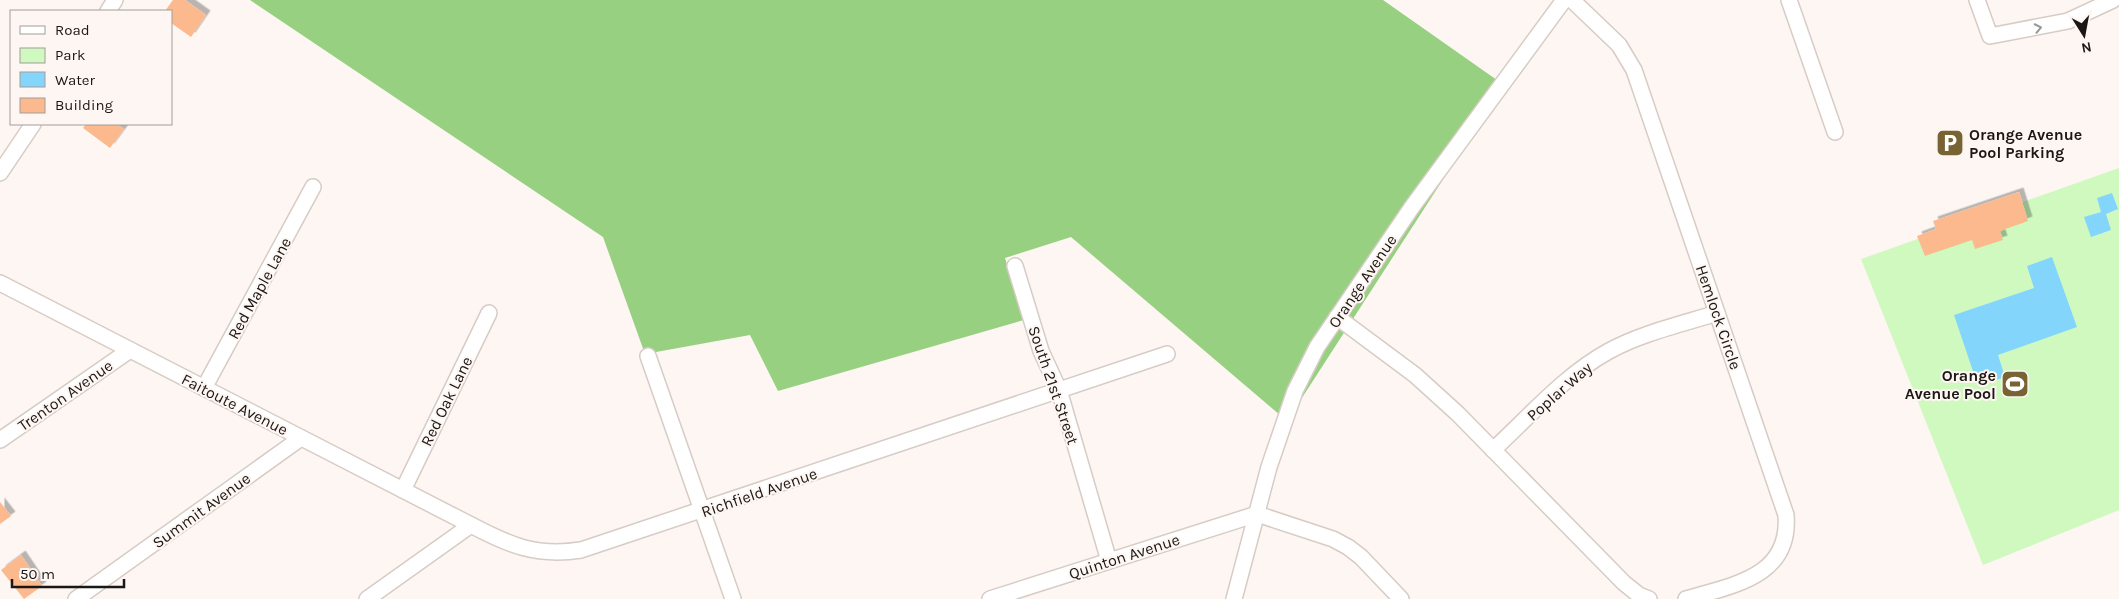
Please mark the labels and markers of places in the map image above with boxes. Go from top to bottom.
place label: Orange Avenue Pool Parking [1969,125,2082,162]
parking icon: Orange Avenue Pool Parking [1935,128,1965,158]
place label: Orange Avenue Pool [1905,366,1996,403]
sports icon: Orange Avenue Pool [2000,369,2030,399]

